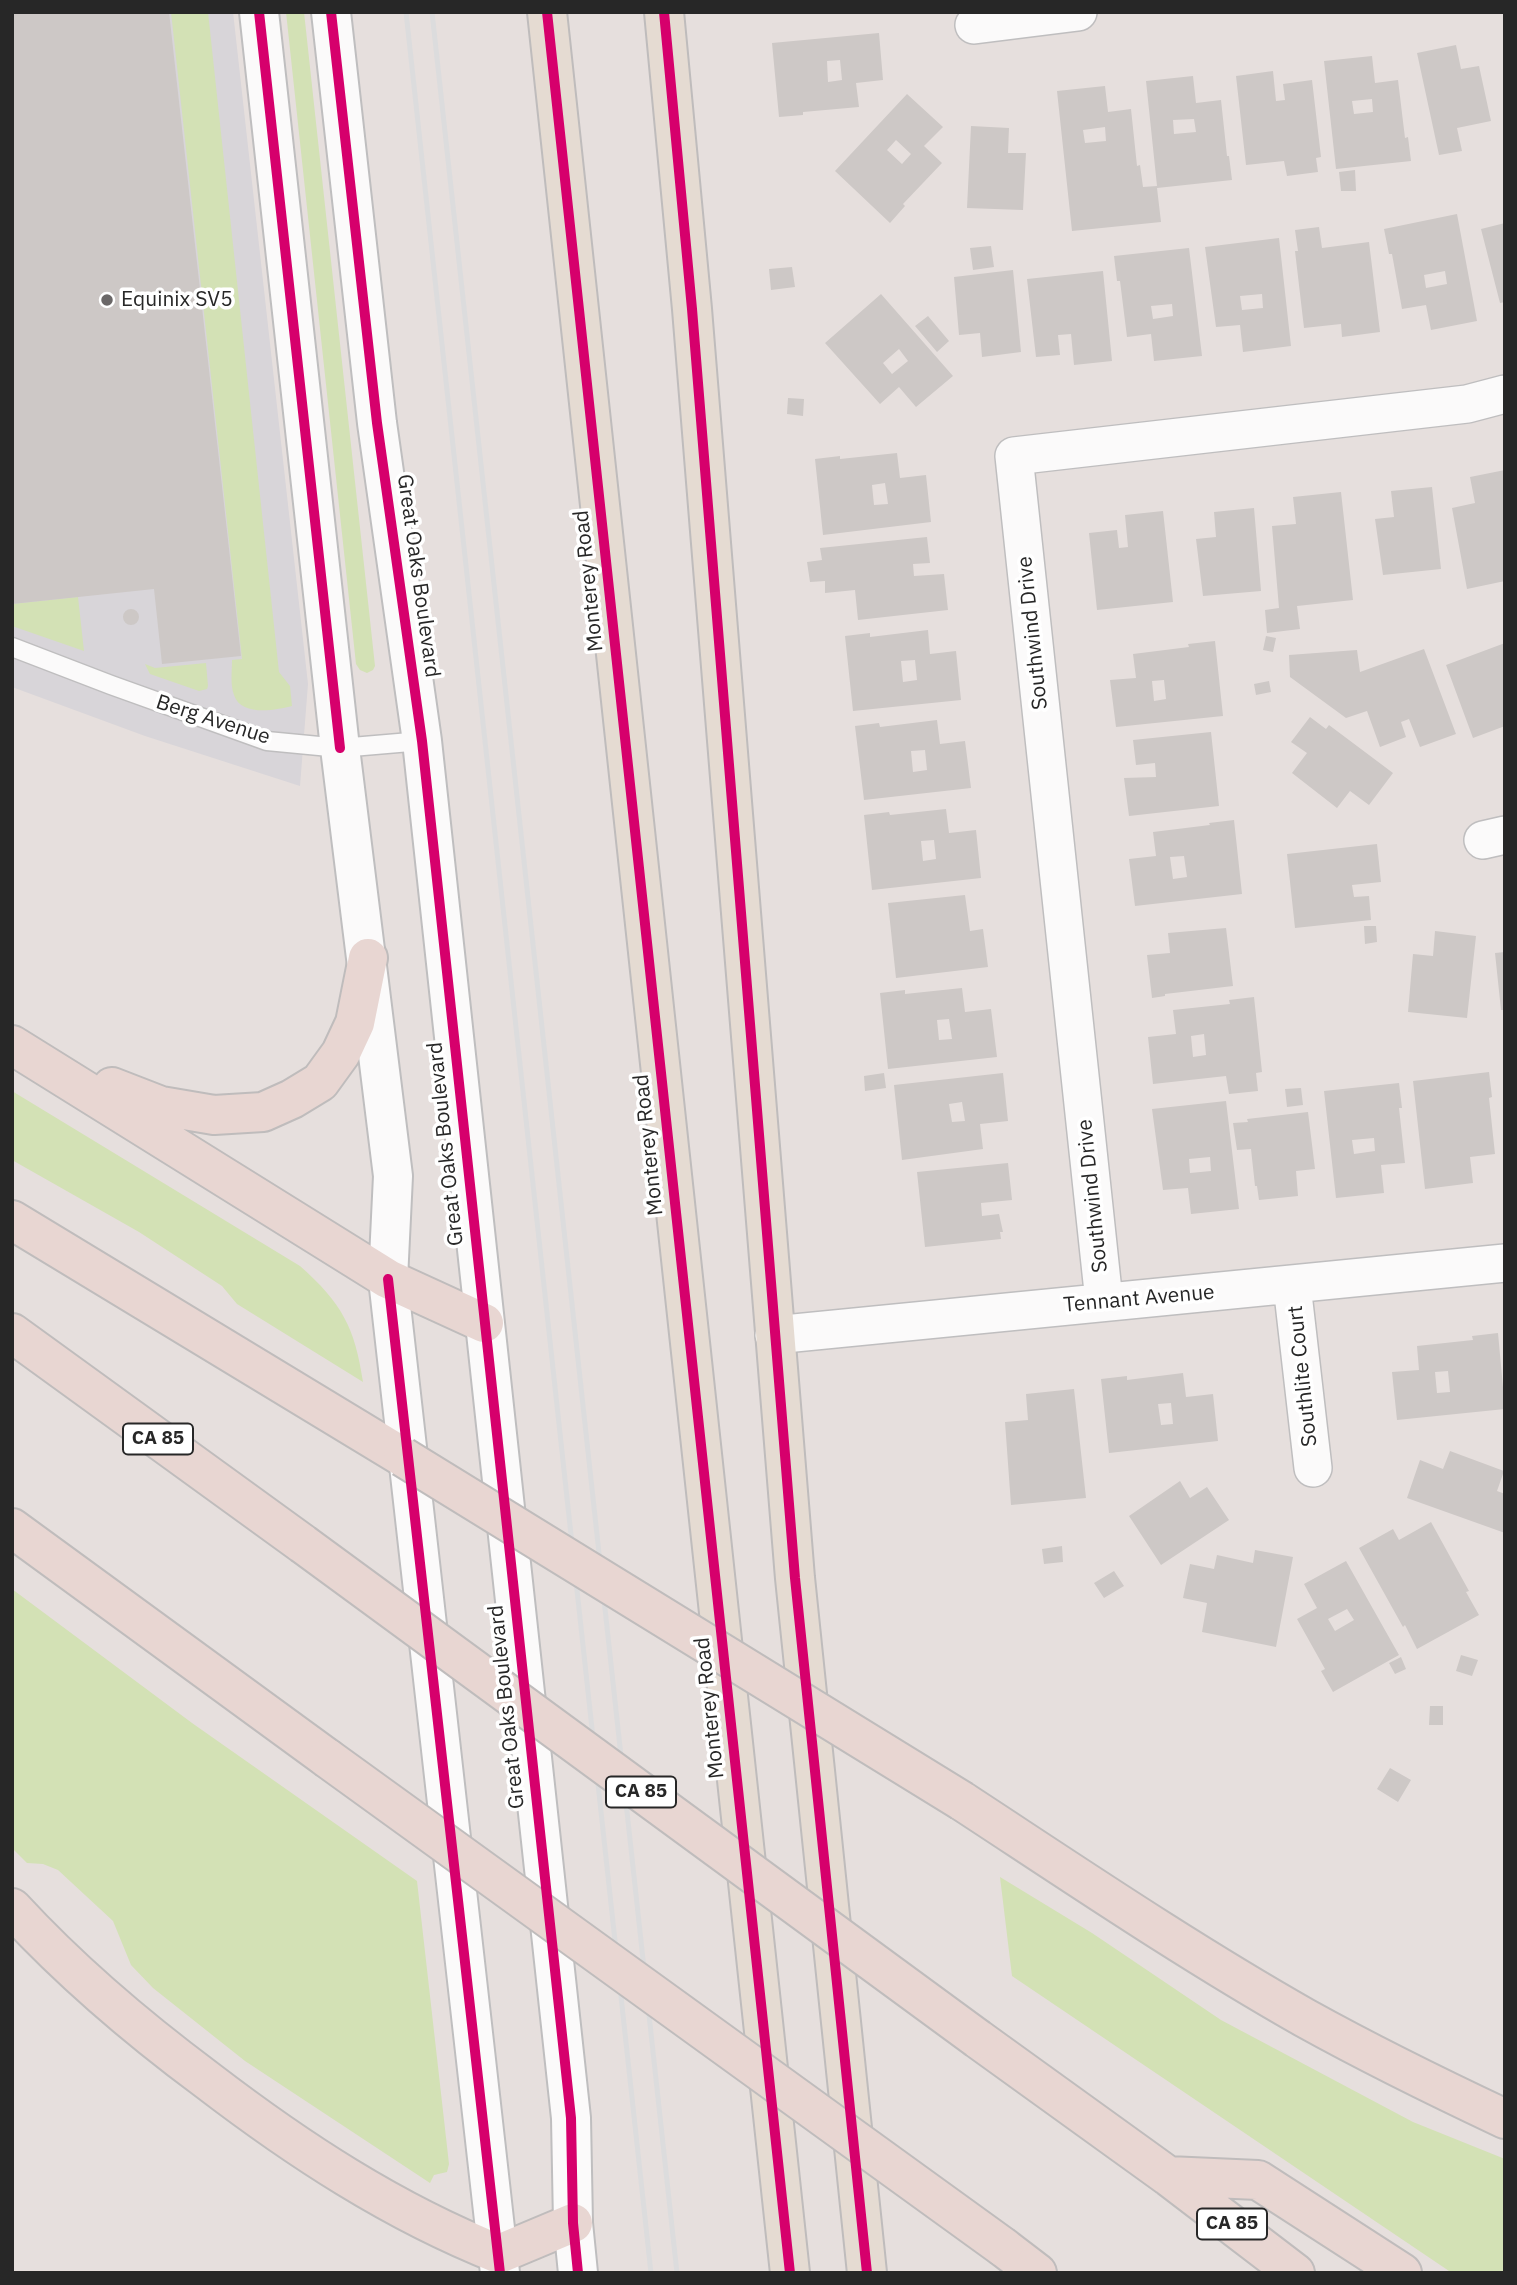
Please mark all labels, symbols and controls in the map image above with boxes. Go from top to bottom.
place label: Equinix SV5 [121,287,233,313]
marker: Equinix SV5 [99,292,115,308]
street label: Great Oaks Boulevard [391,473,445,679]
street label: Monterey Road [569,509,609,653]
street label: Southwind Drive [1012,555,1054,711]
street label: Berg Avenue [153,690,273,750]
street label: Great Oaks Boulevard [423,1041,469,1247]
street label: Monterey Road [629,1073,669,1217]
street label: Southwind Drive [1072,1118,1114,1274]
street label: Tennant Avenue [1062,1280,1216,1318]
street label: Southlite Court [1283,1304,1323,1448]
road number: CA 85 [123,1424,193,1455]
street label: Great Oaks Boulevard [484,1604,530,1810]
street label: Monterey Road [690,1636,730,1780]
road number: CA 85 [606,1776,676,1808]
road number: CA 85 [1197,2208,1267,2240]

